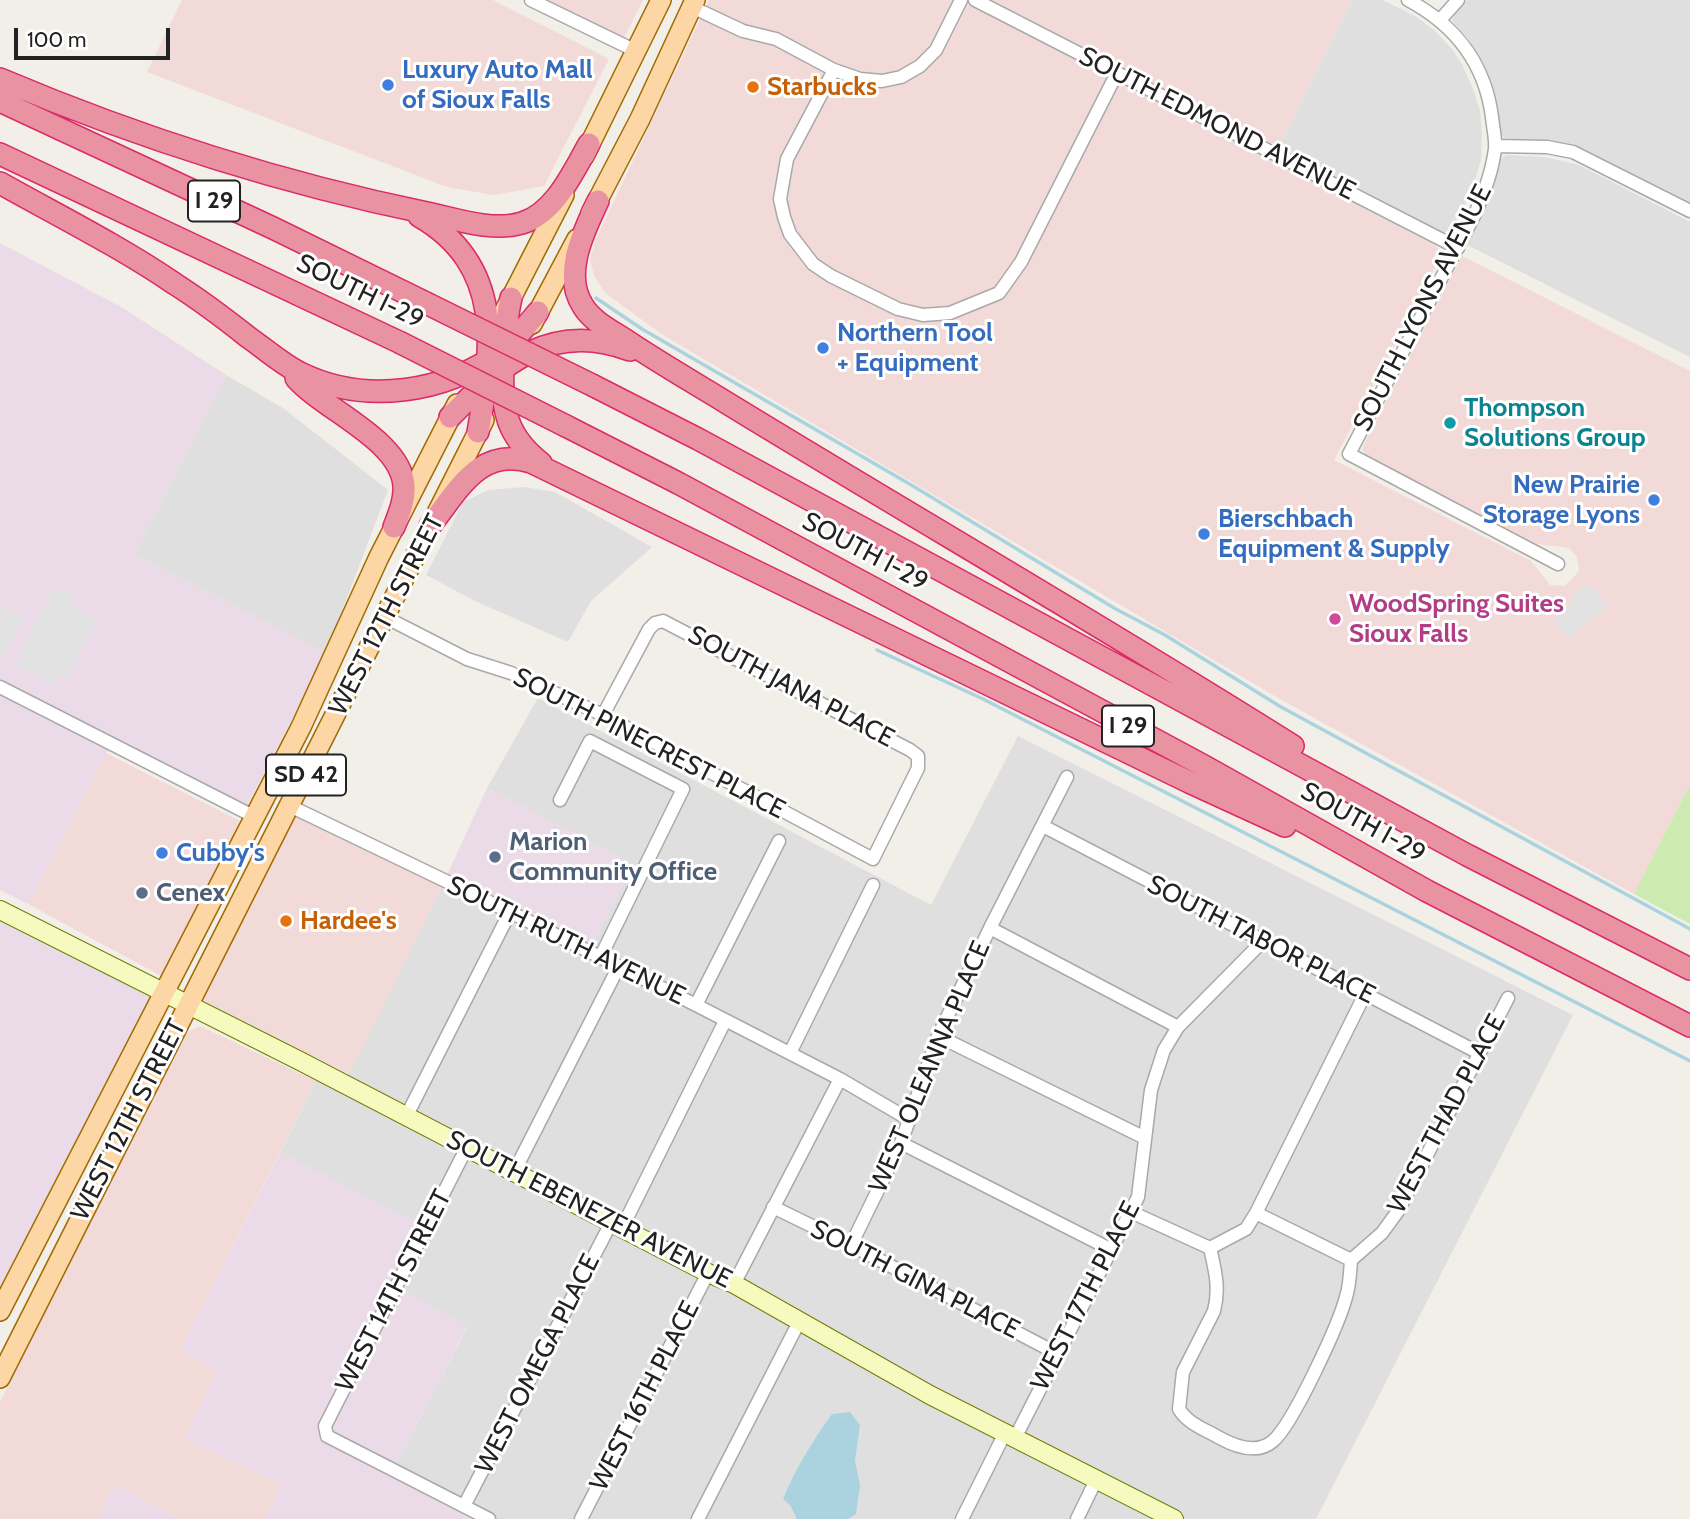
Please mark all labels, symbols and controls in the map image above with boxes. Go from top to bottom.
scale bar [18,14,173,58]
text: 100 m [27,27,86,52]
street label: SOUTH EDMOND AVENUE [1074,41,1360,207]
place label: Luxury Auto Mall of Sioux Falls [402,54,593,116]
place label: Starbucks [767,71,877,103]
marker: Luxury Auto Mall of Sioux Falls [380,77,396,93]
marker: Starbucks [745,79,761,95]
street label: SOUTH LYONS AVENUE [1347,180,1499,436]
road number: I 29 [188,181,240,222]
street label: SOUTH I-29 [291,248,429,336]
place label: Northern Tool + Equipment [837,317,993,378]
marker: Northern Tool + Equipment [815,340,831,356]
place label: Thompson Solutions Group [1464,392,1646,453]
marker: Thompson Solutions Group [1442,415,1458,431]
place label: New Prairie Storage Lyons [1483,469,1640,530]
marker: New Prairie Storage Lyons [1646,492,1662,508]
place label: Bierschbach Equipment & Supply [1218,503,1450,564]
street label: SOUTH I-29 [797,506,933,598]
street label: WEST 12TH STREET [323,509,451,721]
marker: Bierschbach Equipment & Supply [1196,526,1212,542]
place label: WoodSpring Suites Sioux Falls [1349,588,1564,650]
marker: WoodSpring Suites Sioux Falls [1327,611,1343,627]
street label: SOUTH JANA PLACE [683,619,899,755]
street label: SOUTH PINECREST PLACE [508,662,790,826]
road number: I 29 [1102,706,1154,746]
road number: SD 42 [266,754,346,796]
street label: SOUTH I-29 [1295,776,1431,870]
place label: Marion Community Office [509,826,717,888]
place label: Cubby's [176,837,265,869]
marker: Cubby's [154,845,170,861]
marker: Marion Community Office [487,849,503,865]
street label: SOUTH TABOR PLACE [1142,869,1380,1011]
street label: SOUTH RUTH AVENUE [442,870,690,1012]
place label: Cenex [156,877,225,909]
marker: Cenex [134,885,150,901]
place label: Hardee's [300,905,397,937]
marker: Hardee's [278,913,294,929]
street label: WEST OLEANNA PLACE [863,937,997,1197]
street label: WEST THAD PLACE [1381,1009,1513,1219]
street label: WEST 12TH STREET [65,1014,193,1226]
street label: SOUTH EBENEZER AVENUE [441,1124,737,1296]
street label: WEST 14TH STREET [330,1185,458,1397]
street label: WEST 17TH PLACE [1025,1196,1147,1396]
street label: SOUTH GINA PLACE [805,1214,1025,1346]
street label: WEST OMEGA PLACE [469,1249,607,1479]
street label: WEST 16TH PLACE [584,1296,706,1496]

